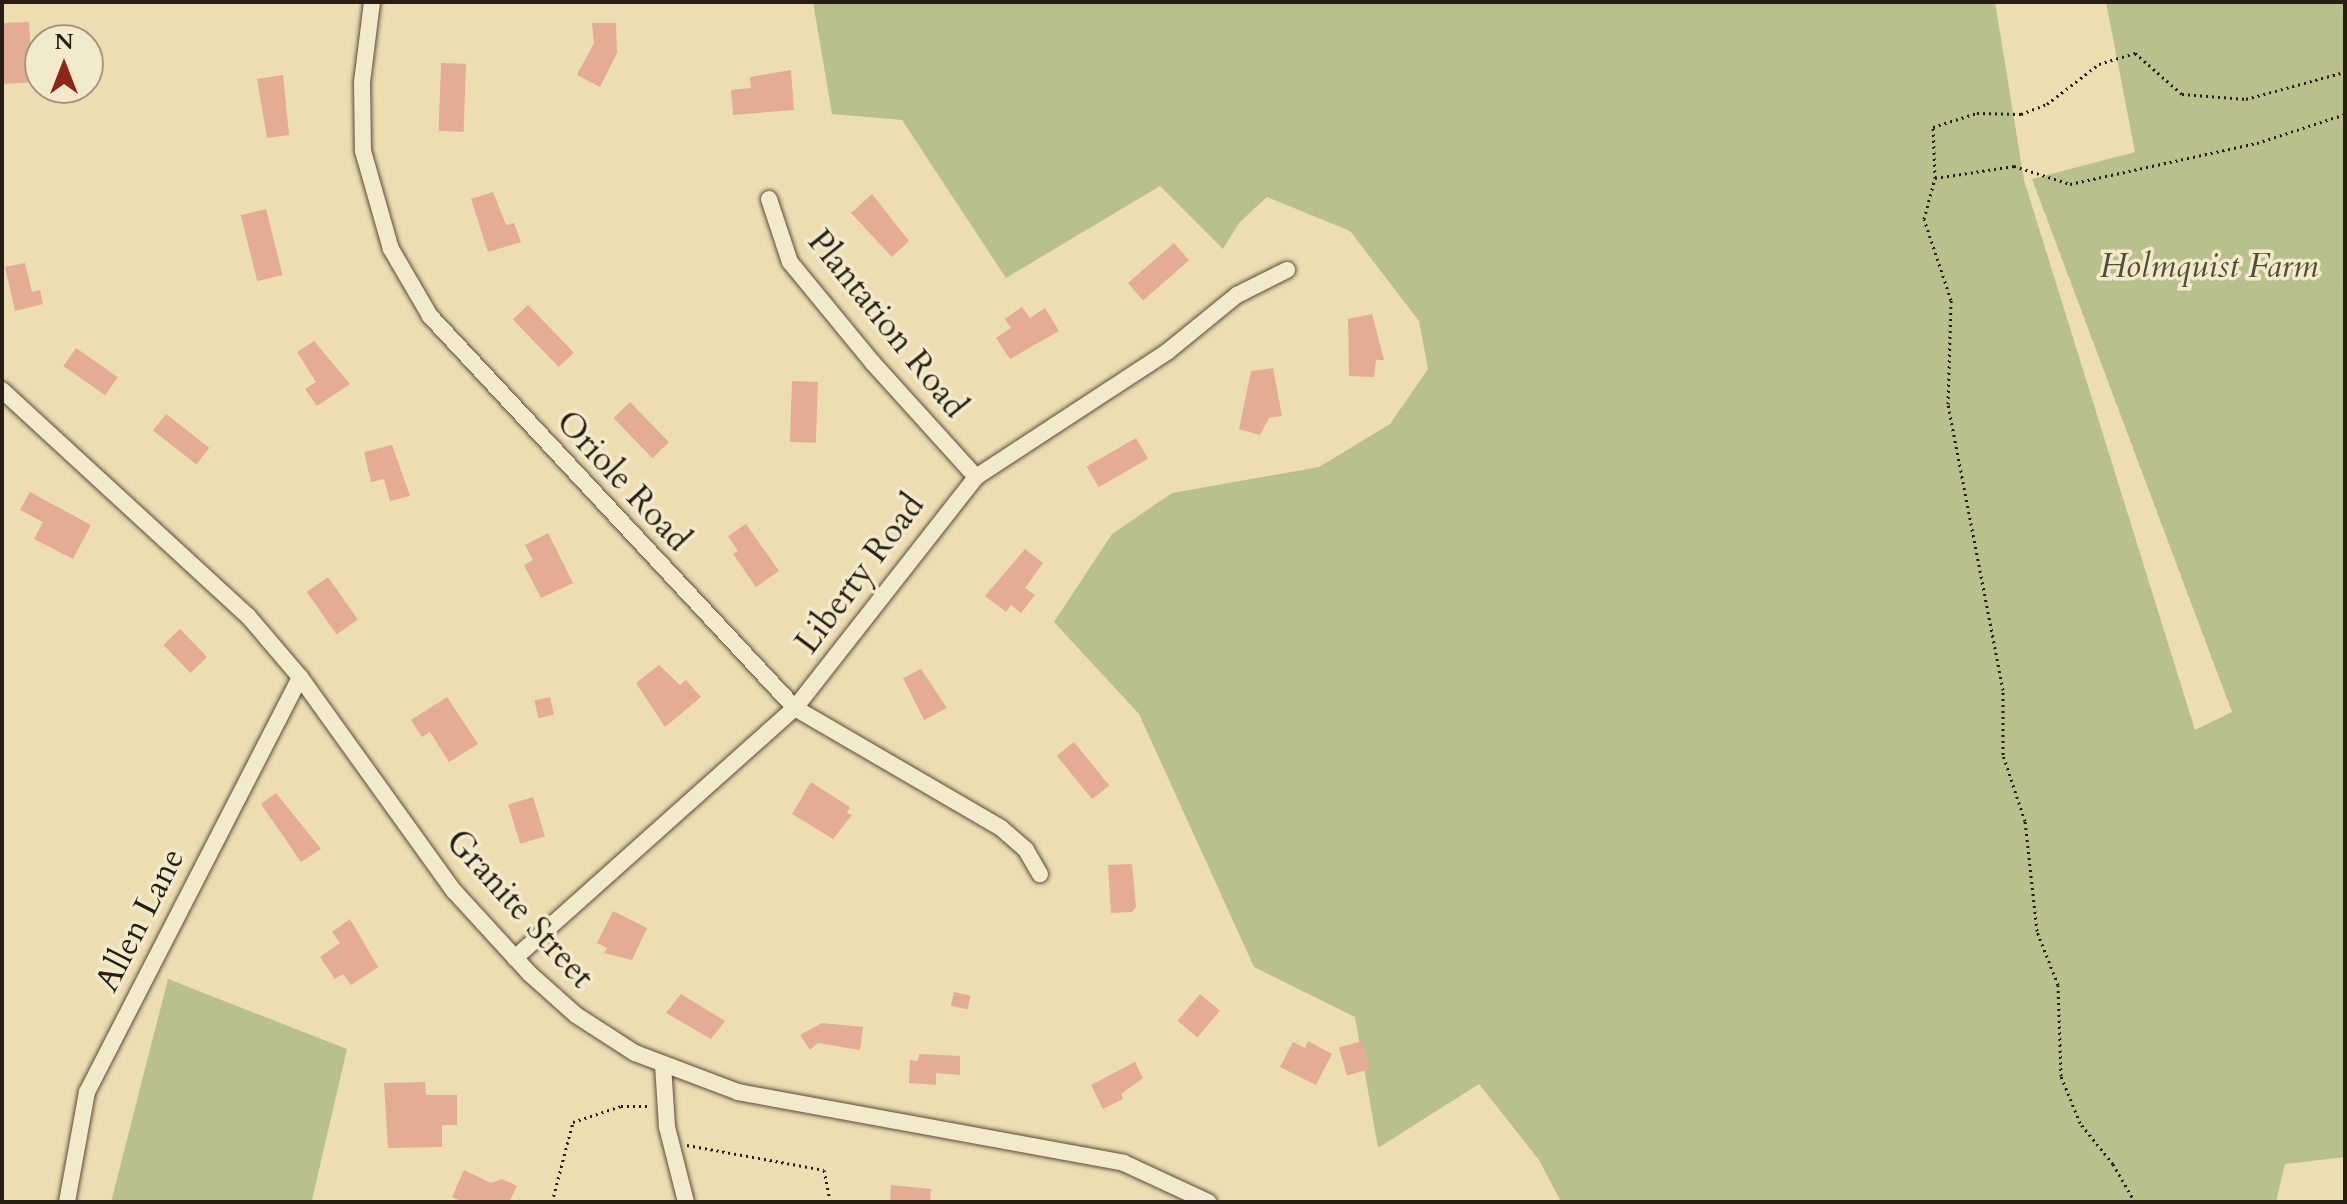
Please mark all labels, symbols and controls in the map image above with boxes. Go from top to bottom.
north arrow [24,24,104,104]
text: N [54,27,74,57]
street label: Plantation Road [799,222,975,426]
park label: Holmquist Farm [2099,247,2319,287]
street label: Oriole Road [547,402,699,560]
street label: Liberty Road [787,486,933,662]
street label: Granite Street [438,821,602,997]
street label: Allen Lane [87,842,193,998]

